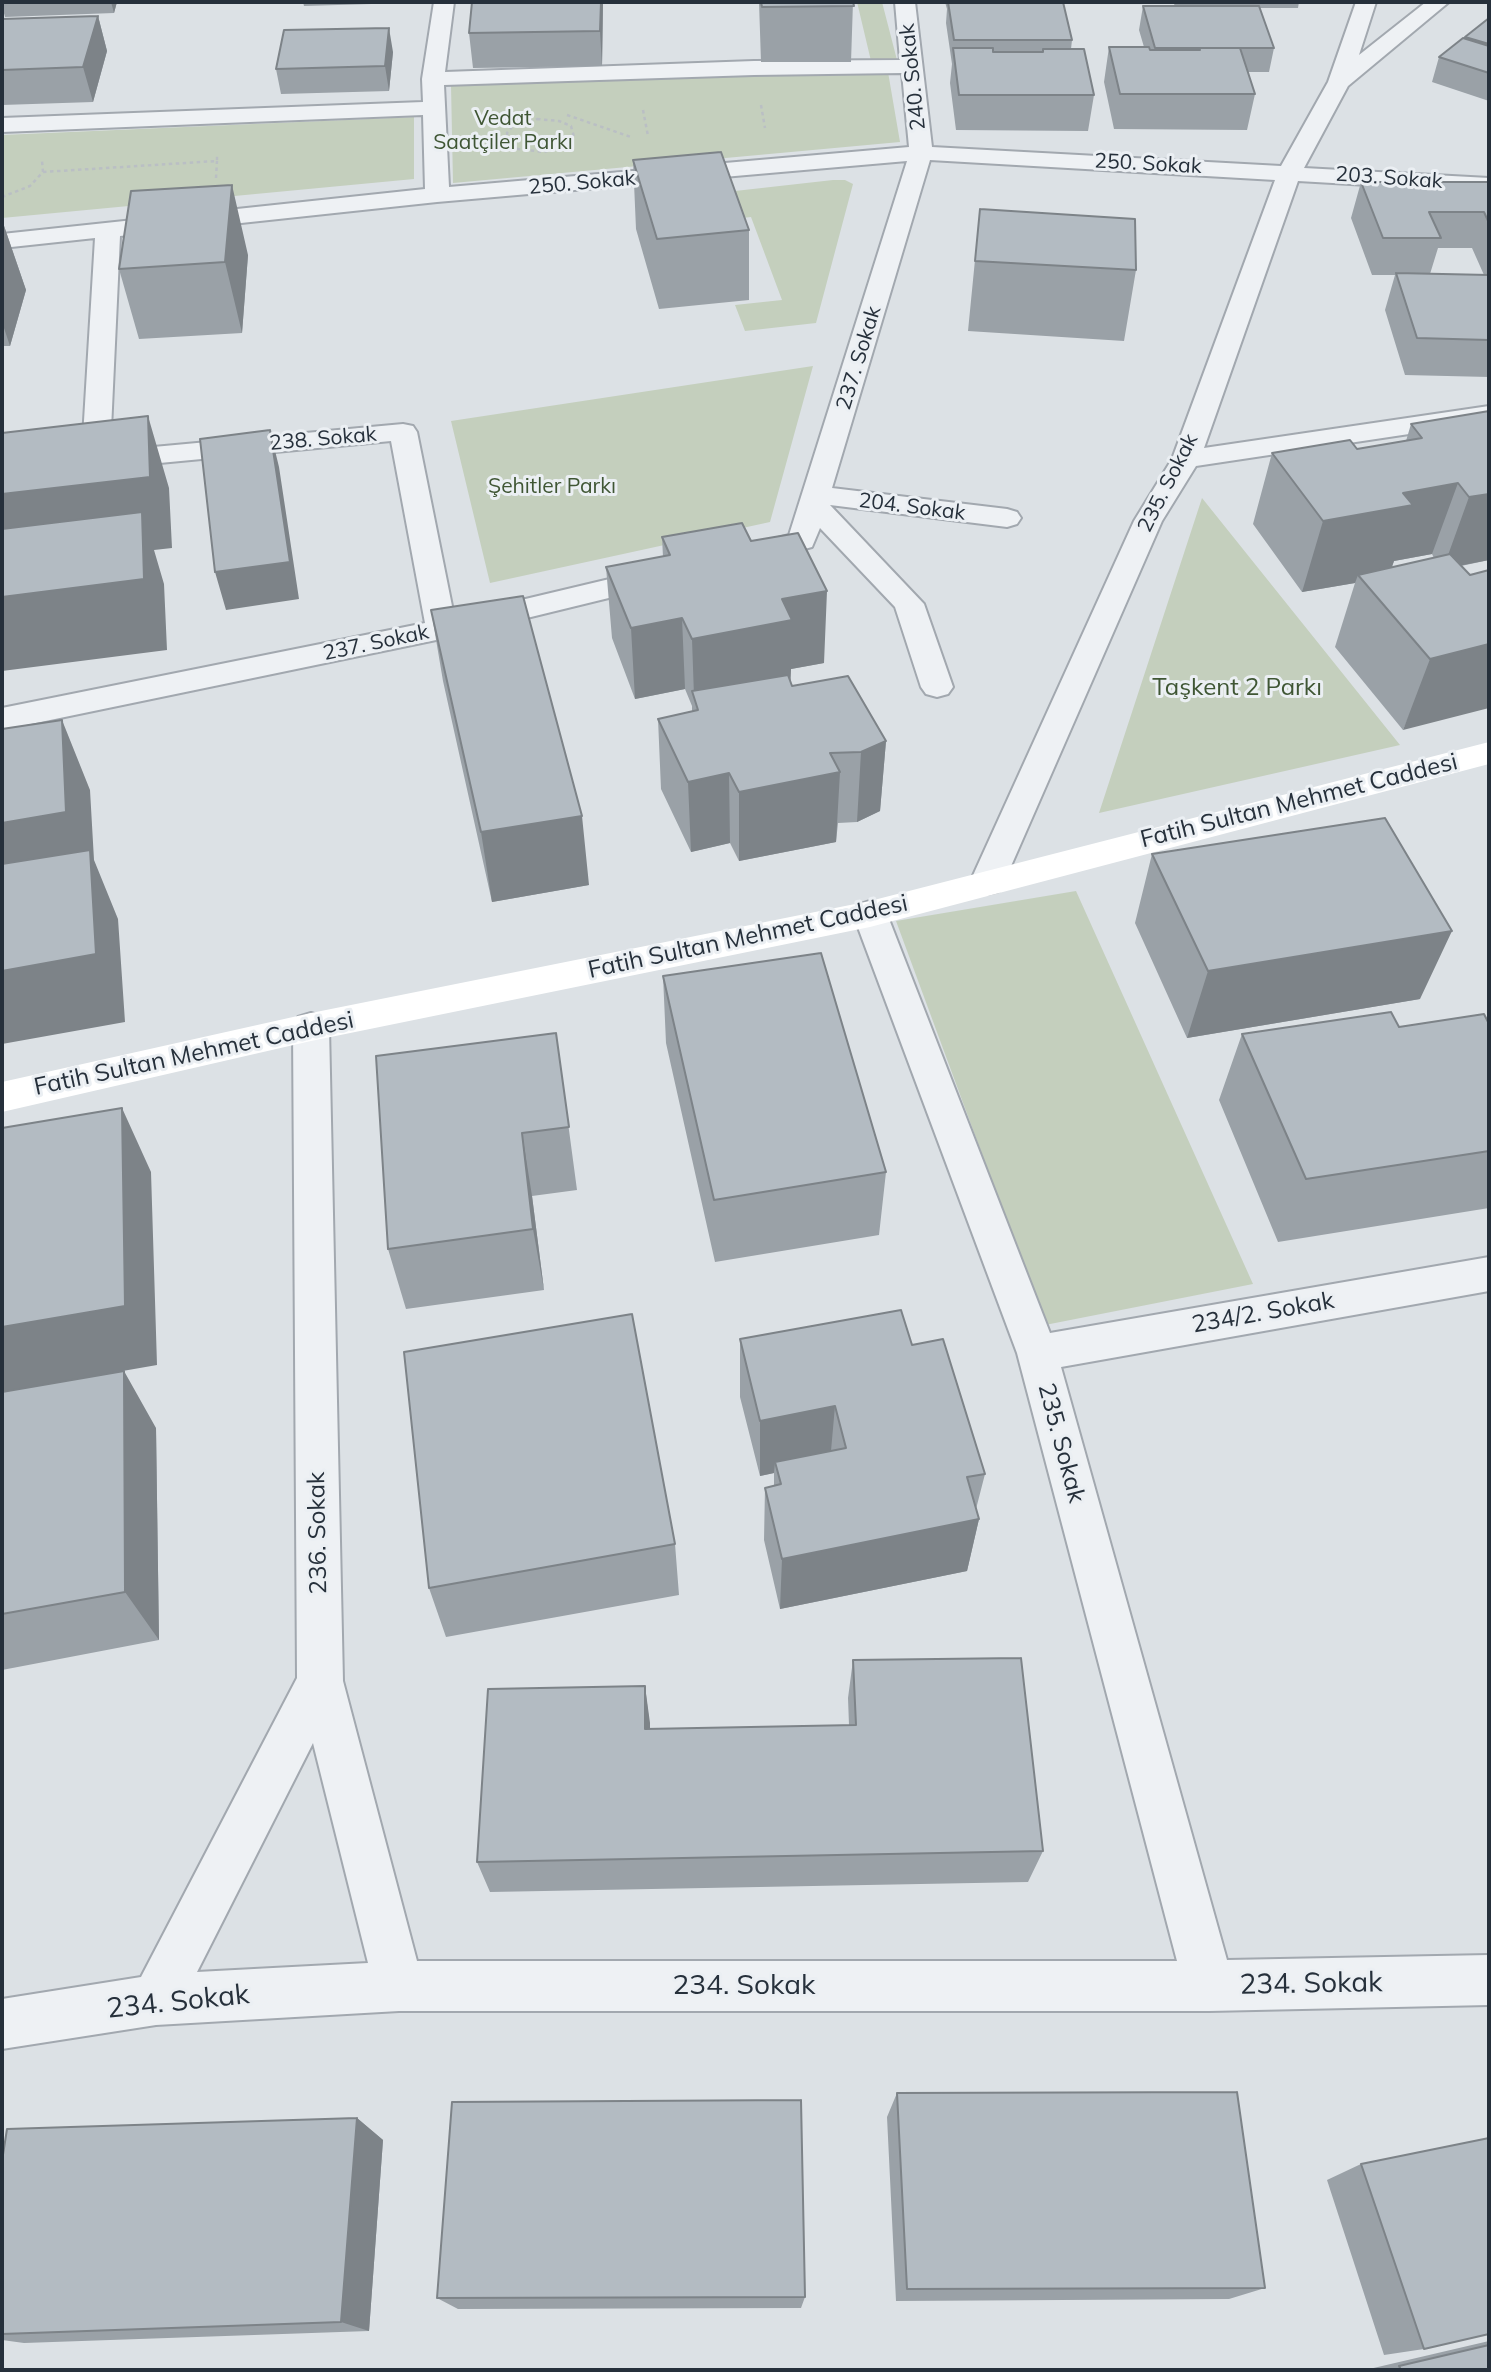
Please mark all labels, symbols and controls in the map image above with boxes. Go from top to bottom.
street label: 240. Sokak [895,22,931,132]
park label: Vedat Saatçiler Parkı [433,106,573,156]
street label: 250. Sokak [1094,149,1202,179]
street label: 203. Sokak [1335,162,1443,194]
street label: 250. Sokak [527,166,637,200]
street label: 237. Sokak [831,303,887,413]
street label: 238. Sokak [268,422,378,456]
street label: 235. Sokak [1132,429,1204,537]
park label: Şehitler Parkı [488,474,616,500]
street label: 204. Sokak [857,488,967,526]
street label: 237. Sokak [321,620,431,666]
park label: Taşkent 2 Parkı [1152,674,1322,702]
street label: Fatih Sultan Mehmet Caddesi [1137,748,1461,854]
street label: Fatih Sultan Mehmet Caddesi [586,889,910,985]
street label: Fatih Sultan Mehmet Caddesi [32,1006,356,1102]
street label: 234/2. Sokak [1190,1286,1336,1340]
street label: 235. Sokak [1031,1380,1091,1506]
street label: 236. Sokak [303,1471,333,1595]
street label: 234. Sokak [1239,1966,1383,2002]
street label: 234. Sokak [672,1969,816,2003]
street label: 234. Sokak [105,1978,251,2026]

